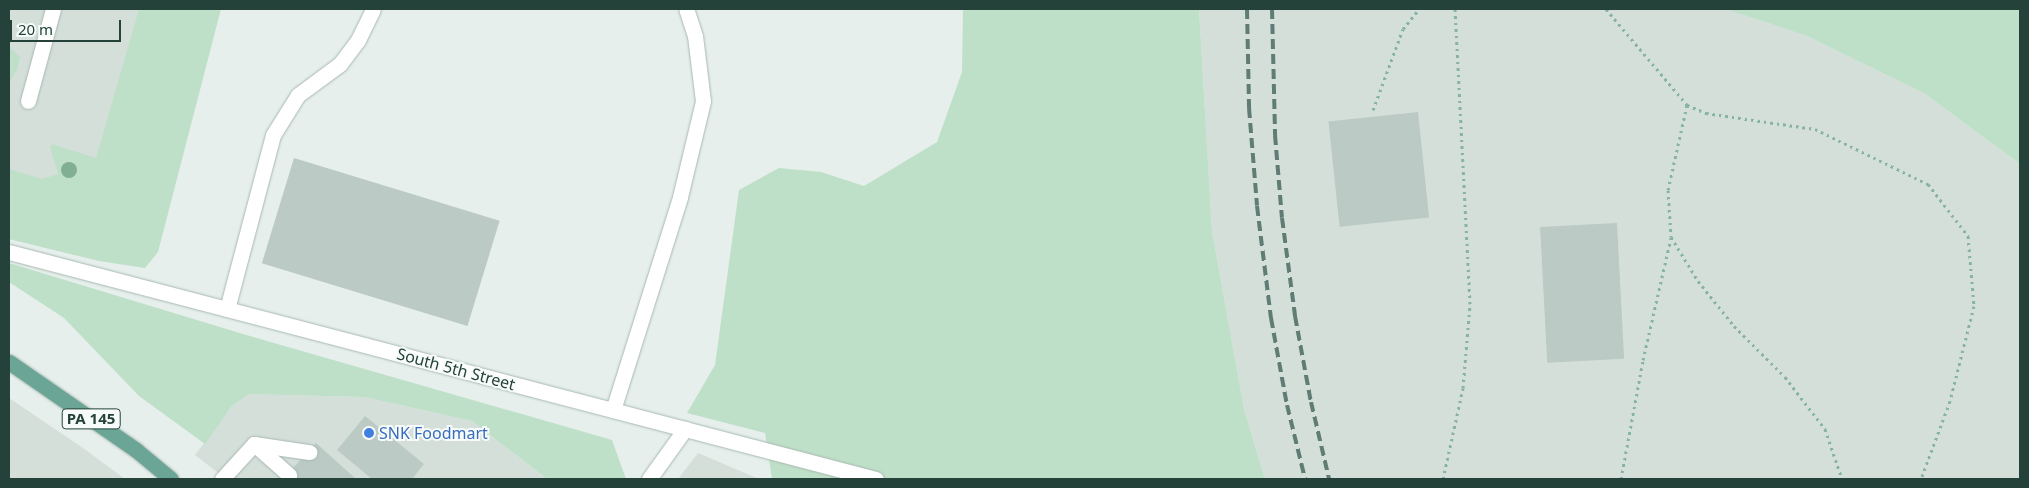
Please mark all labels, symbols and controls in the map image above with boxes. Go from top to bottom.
scale bar [12,10,124,42]
text: 20 m [18,19,53,39]
street label: South 5th Street [395,344,517,394]
road number: PA 145 [61,406,121,432]
place label: SNK Foodmart [379,423,488,443]
marker: SNK Foodmart [363,427,375,439]

